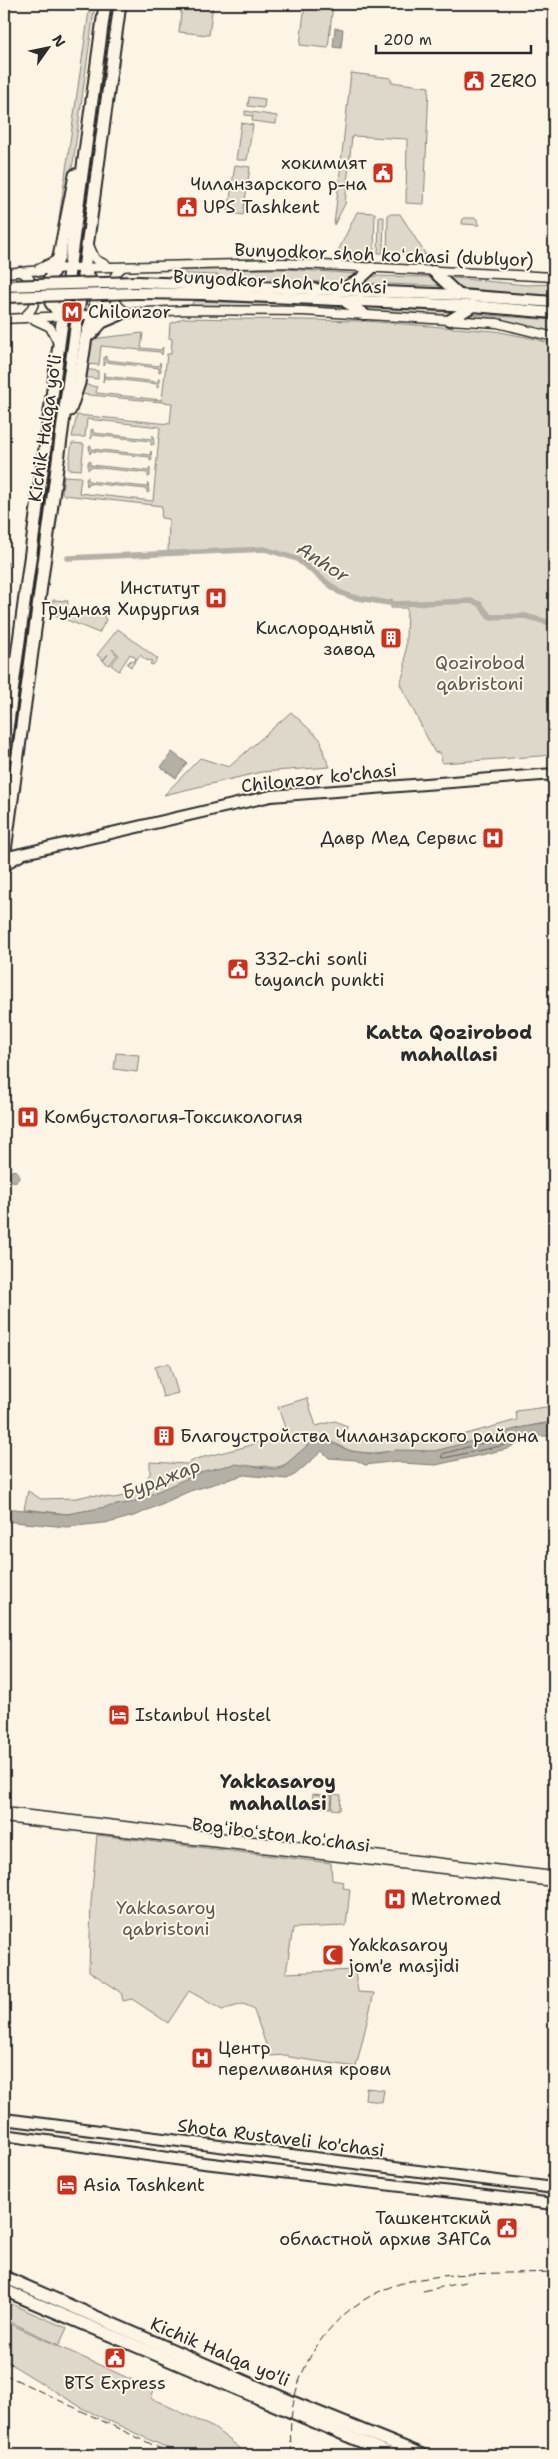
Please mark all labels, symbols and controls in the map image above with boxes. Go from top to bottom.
north arrow [22,22,72,72]
scale bar [376,22,530,54]
text: 200 m [383,30,432,50]
text: N [48,31,69,50]
public building icon: ZERO [462,69,486,93]
place label: ZERO [490,69,537,93]
place label: хокимият Чиланзарского р-на [190,151,368,196]
public building icon: хокимият Чиланзарского р-на [371,161,395,185]
public building icon: UPS Tashkent [175,195,199,219]
place label: UPS Tashkent [203,195,320,219]
street label: Bunyodkor shoh koʻchasi (dublyor) [234,238,534,272]
street label: Bunyodkor shoh ko'chasi [173,264,387,300]
metro station icon: Chilonzor [60,300,84,324]
place label: Chilonzor [88,300,171,324]
street label: Kichik Halqa yo'li [23,352,67,504]
water label: Anhor [292,536,355,589]
place label: Институт Грудная Хирургия [41,576,201,621]
hospital icon: Институт Грудная Хирургия [204,586,228,610]
place label: Кислородный завод [255,616,376,661]
building icon: Кислородный завод [379,626,403,650]
park label: Qozirobod qabristoni [435,651,525,696]
street label: Chilonzor ko'chasi [240,758,398,798]
place label: Давр Мед Сервис [320,826,477,850]
hospital icon: Давр Мед Сервис [481,826,505,850]
place label: 332-chi sonli tayanch punkti [254,947,385,992]
public building icon: 332-chi sonli tayanch punkti [226,957,250,981]
district label: Katta Qozirobod mahallasi [366,1020,532,1067]
hospital icon: Комбустология-Токсикология [16,1105,40,1129]
place label: Комбустология-Токсикология [44,1105,303,1129]
building icon: Благоустройства Чиланзарского района [152,1424,176,1448]
place label: Благоустройства Чиланзарского района [180,1424,539,1448]
water label: Бурджар [118,1453,204,1505]
hotel icon: Istanbul Hostel [107,1703,131,1727]
place label: Istanbul Hostel [135,1703,271,1727]
district label: Yakkasaroy mahallasi [220,1769,336,1816]
street label: Bogʻiboʻston koʻchasi [190,1812,372,1858]
hospital icon: Metromed [383,1887,407,1911]
place label: Metromed [411,1887,501,1911]
park label: Yakkasaroy qabristoni [116,1896,216,1941]
place label: Yakkasaroy jom'e masjidi [348,1933,460,1978]
mosque icon: Yakkasaroy jom'e masjidi [321,1943,345,1967]
place label: Центр переливания крови [218,2036,391,2081]
hospital icon: Центр переливания крови [190,2046,214,2070]
street label: Shota Rustaveli ko'chasi [176,2113,386,2163]
hotel icon: Asia Tashkent [55,2173,79,2197]
place label: Asia Tashkent [83,2173,205,2197]
place label: Ташкентский областной архив ЗАГСа [279,2206,491,2251]
public building icon: Ташкентский областной архив ЗАГСа [495,2216,519,2240]
street label: Kichik Halqa yo'li [147,2312,293,2392]
public building icon: BTS Express [103,2346,127,2370]
place label: BTS Express [64,2371,166,2395]

